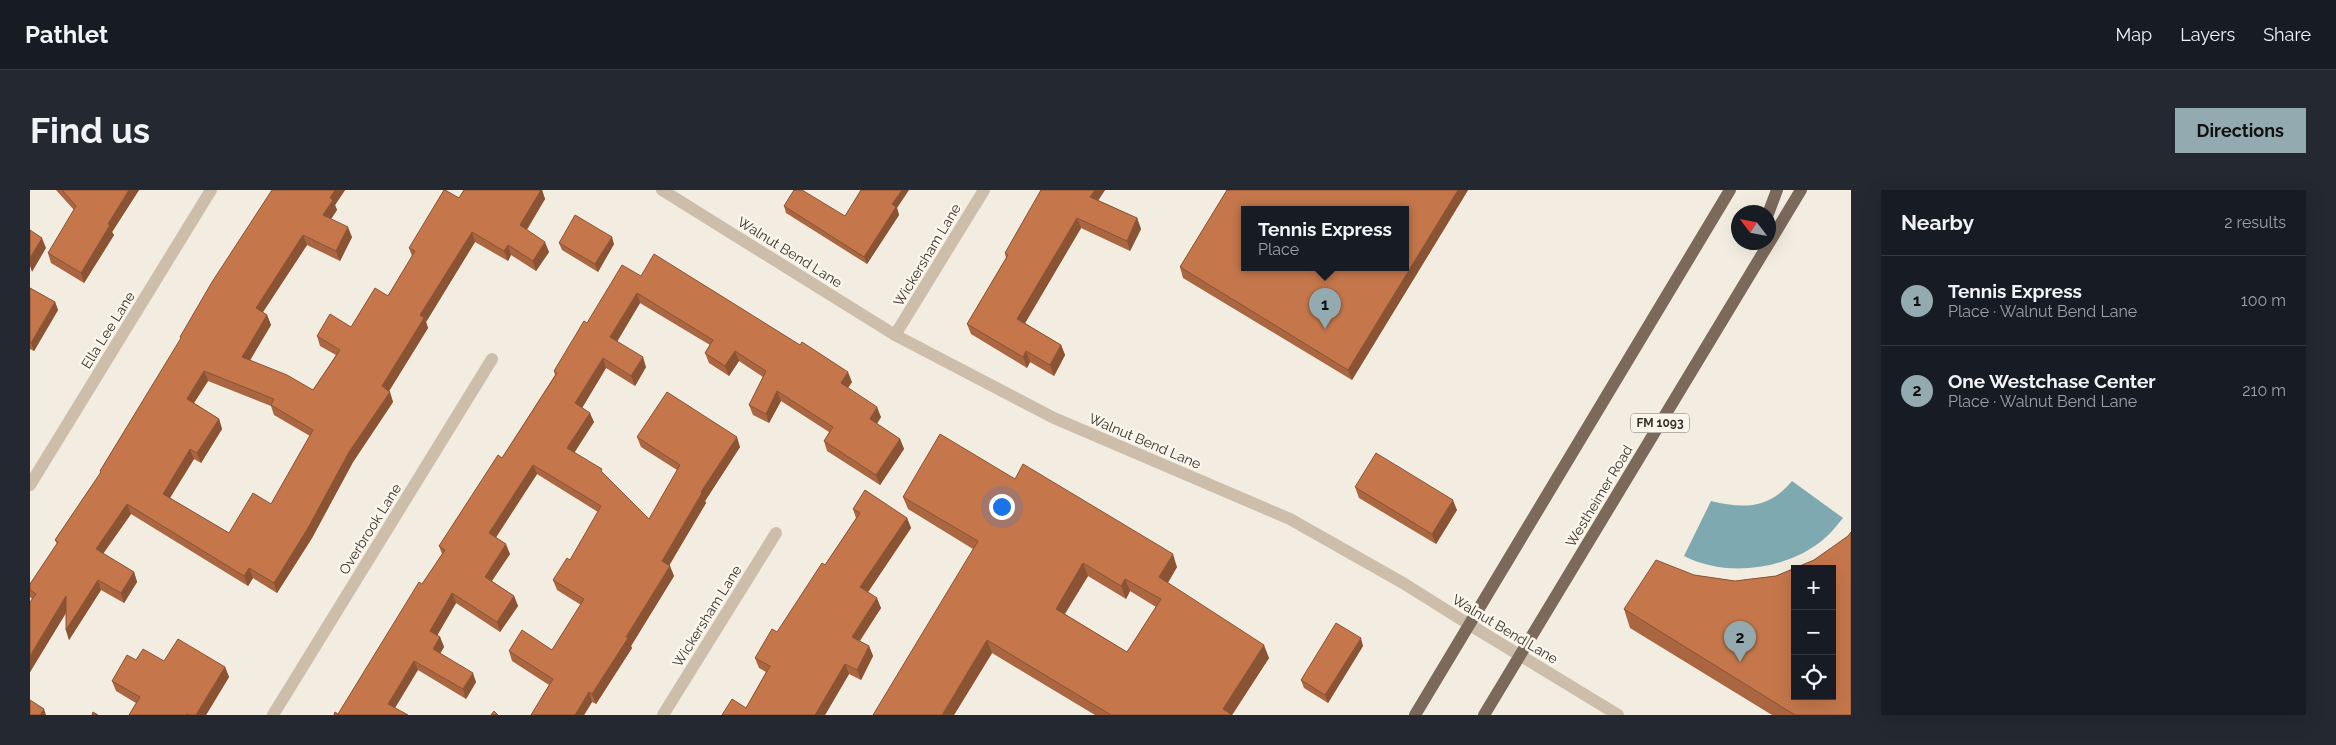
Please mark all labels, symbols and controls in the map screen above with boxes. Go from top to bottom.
text: Pathlet [25,20,108,49]
text: Map [2116,24,2152,45]
text: Layers [2180,24,2235,45]
text: Share [2263,24,2311,45]
button: Directions [2175,108,2306,153]
text: Find us [30,110,150,151]
street label: Wickersham Lane [890,201,964,309]
north arrow [1731,205,1776,250]
popup [1241,206,1409,271]
text: Nearby [1901,210,1974,235]
street label: Walnut Bend Lane [735,213,845,291]
text: 2 results [2224,213,2286,232]
text: Tennis Express [1258,218,1392,240]
text: Place [1258,240,1299,259]
text: Tennis Express [1948,280,2082,302]
pin: 1 [1309,288,1341,329]
street label: Ella Lee Lane [78,289,138,371]
text: 1 [1913,291,1921,310]
text: 100 m [2241,291,2286,310]
text: Place · Walnut Bend Lane [1948,302,2137,321]
text: One Westchase Center [1948,370,2156,392]
text: 2 [1912,381,1922,400]
text: 210 m [2242,381,2286,400]
text: Place · Walnut Bend Lane [1948,392,2137,411]
street label: Walnut Bend Lane [1087,410,1203,472]
road number: FM 1093 [1631,414,1689,432]
street label: Westheimer Road [1562,442,1636,550]
street label: Overbrook Lane [336,481,404,577]
your location [989,494,1015,520]
street label: Wickersham Lane [669,562,745,670]
map controls [1791,565,1836,700]
button: + [1791,565,1836,610]
street label: Walnut Bend Lane [1449,591,1561,667]
button: − [1791,610,1836,655]
pin: 2 [1724,621,1756,662]
button: locate [1791,655,1836,700]

